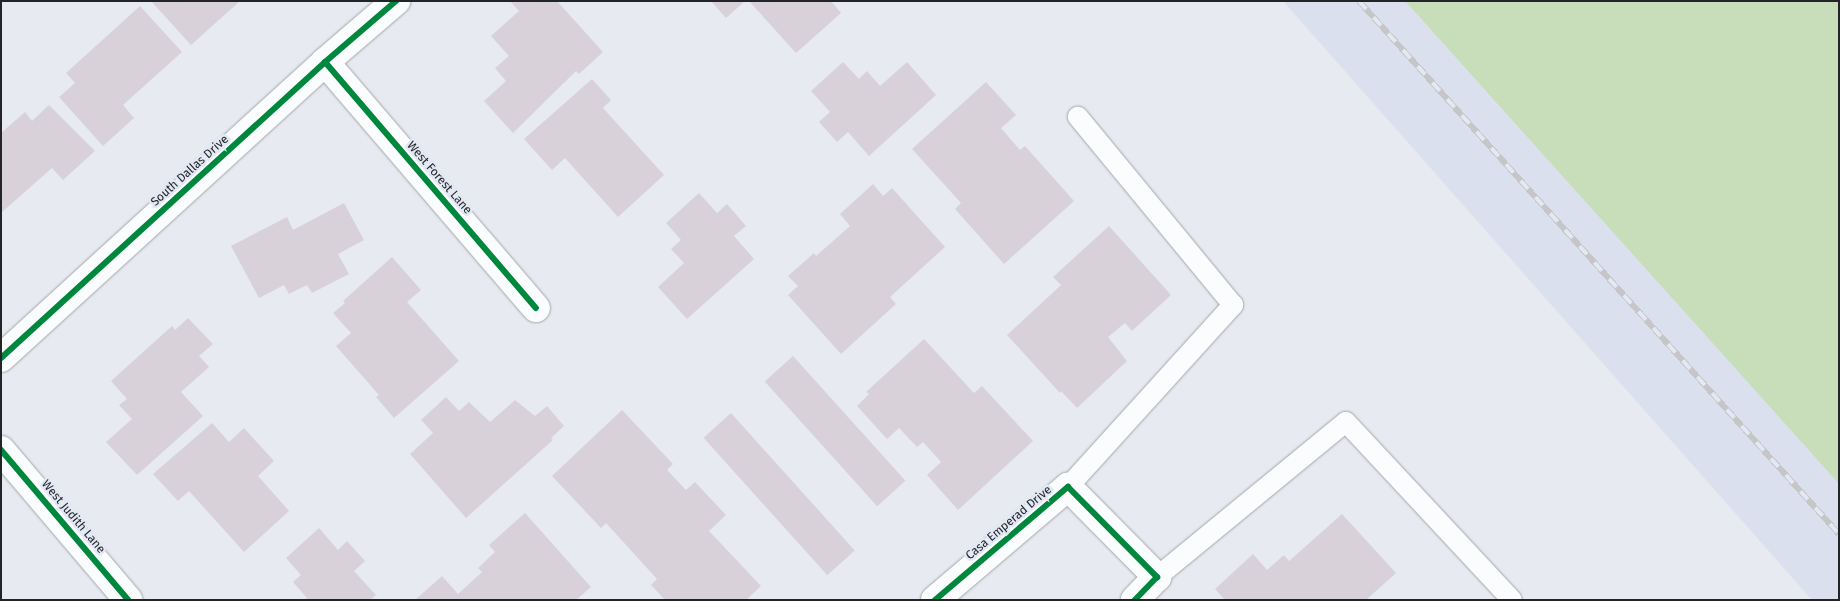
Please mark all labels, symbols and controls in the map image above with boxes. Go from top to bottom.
street label: South Dallas Drive [148,132,232,210]
street label: West Forest Lane [403,139,475,217]
street label: West Judith Lane [38,477,108,557]
street label: Casa Emperad Drive [963,483,1055,563]

